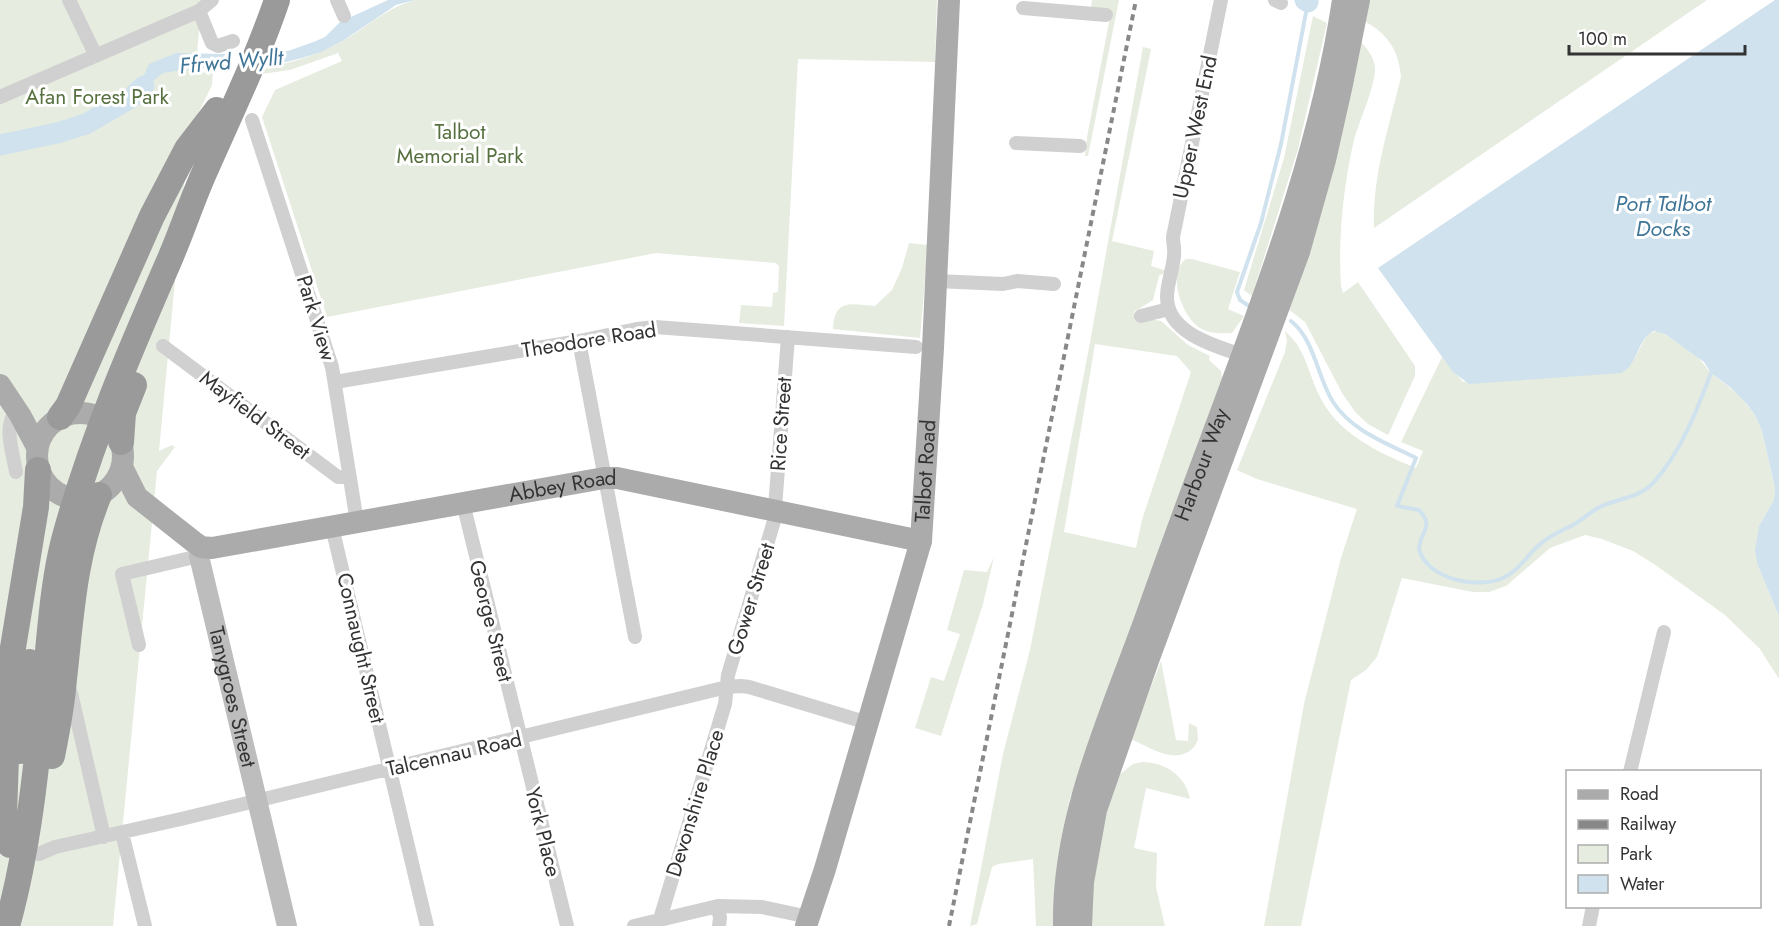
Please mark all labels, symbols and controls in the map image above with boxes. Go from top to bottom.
scale bar [1569,18,1744,56]
text: 100 m [1578,26,1627,52]
water label: Ffrwd Wyllt [178,40,286,81]
street label: Upper West End [1165,53,1225,201]
park label: Afan Forest Park [25,82,170,112]
park label: Talbot Memorial Park [397,117,524,171]
water label: Port Talbot Docks [1615,187,1713,244]
street label: Park View [289,272,343,365]
street label: Theodore Road [520,315,658,365]
street label: Mayfield Street [193,363,317,467]
street label: Rice Street [763,376,799,472]
street label: Harbour Way [1167,403,1237,525]
street label: Talbot Road [907,419,944,523]
street label: Abbey Road [506,463,617,510]
street label: Gower Street [720,539,782,659]
street label: George Street [461,557,521,685]
street label: Connaught Street [329,570,393,726]
street label: Tanygroes Street [201,623,264,770]
street label: Talcennau Road [383,724,525,784]
street label: Devonshire Place [658,726,732,880]
legend [1566,770,1761,908]
text: Road [1620,781,1659,807]
street label: York Place [517,784,569,880]
text: Railway [1620,811,1676,837]
text: Park [1620,841,1652,867]
text: Water [1620,871,1665,897]

